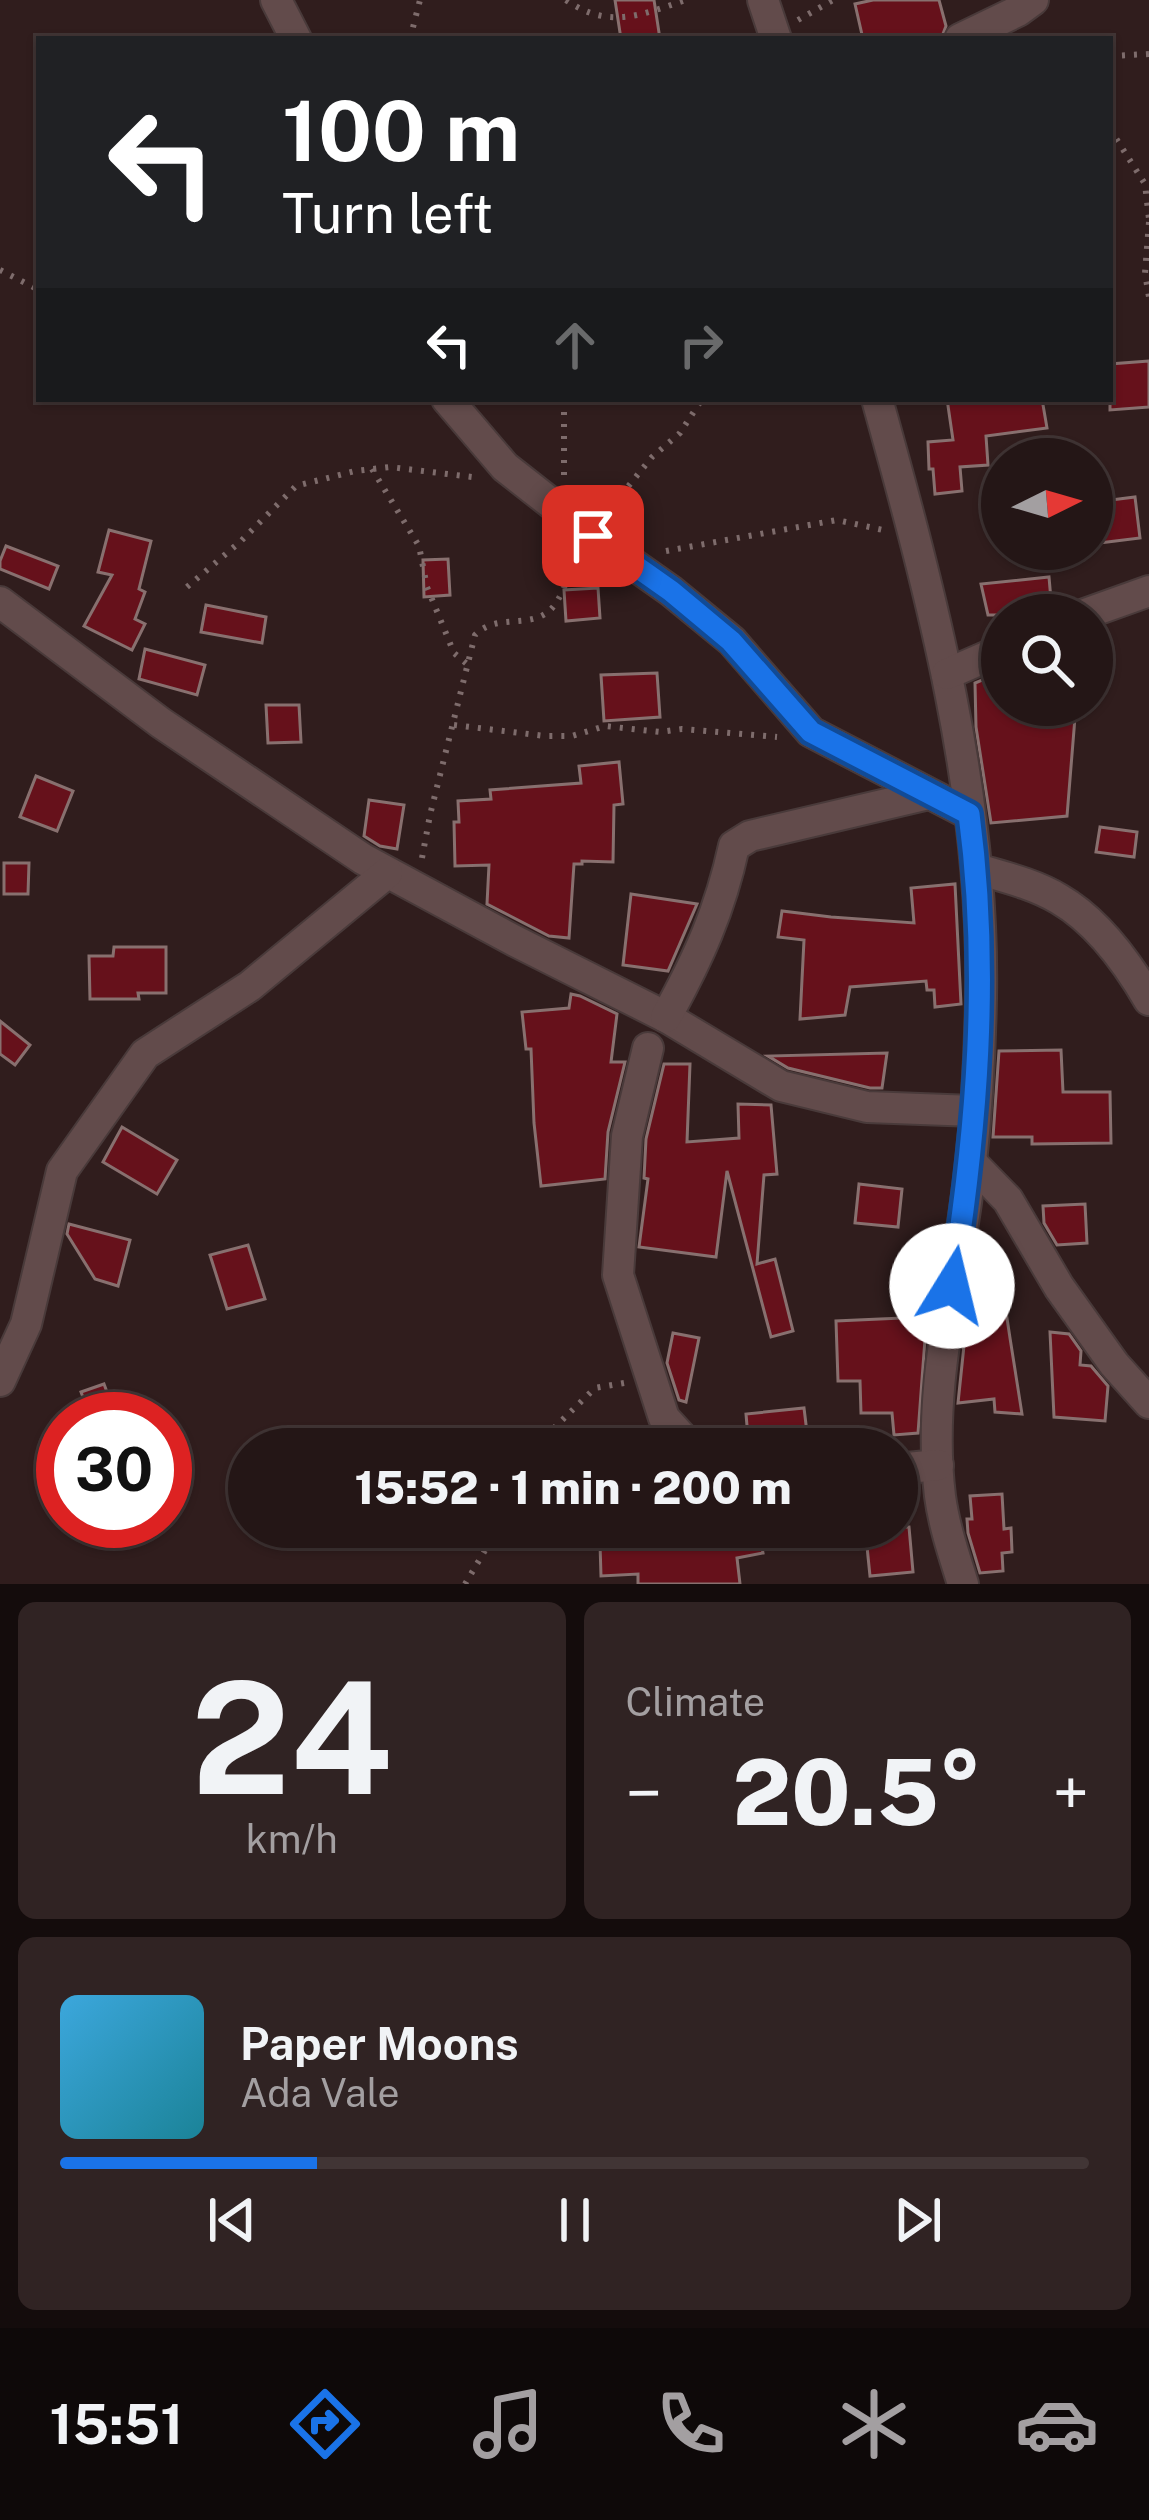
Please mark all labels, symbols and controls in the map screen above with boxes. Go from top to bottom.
text: 100 m [282,81,520,180]
icon: left [84,84,240,240]
text: Turn left [282,182,493,245]
icon: left [416,312,482,378]
icon: ahead [542,312,608,378]
icon: right [668,312,734,378]
north arrow [981,438,1113,570]
map controls [981,438,1113,726]
pin [542,485,644,587]
icon: arrive [560,503,626,569]
button: search [981,594,1113,726]
position arrow [889,1223,1015,1349]
speed limit sign: 30 [36,1392,192,1548]
text: 15:52 · 1 min · 200 m [354,1461,792,1514]
text: 24 [191,1646,392,1829]
text: Climate [626,1679,765,1725]
text: 20.5° [733,1739,982,1845]
text: − [626,1754,662,1832]
text: + [1052,1754,1089,1832]
text: km/h [246,1816,338,1862]
text: Paper Moons [240,2017,519,2070]
text: Ada Vale [240,2070,400,2116]
icon: previous [199,2187,265,2253]
icon: pause [542,2187,608,2253]
icon: next [885,2187,951,2253]
icon: directions [283,2382,367,2466]
icon: music [466,2382,550,2466]
icon: phone [649,2382,733,2466]
icon: climate [832,2382,916,2466]
icon: car [1015,2382,1099,2466]
text: 15:51 [50,2393,183,2456]

